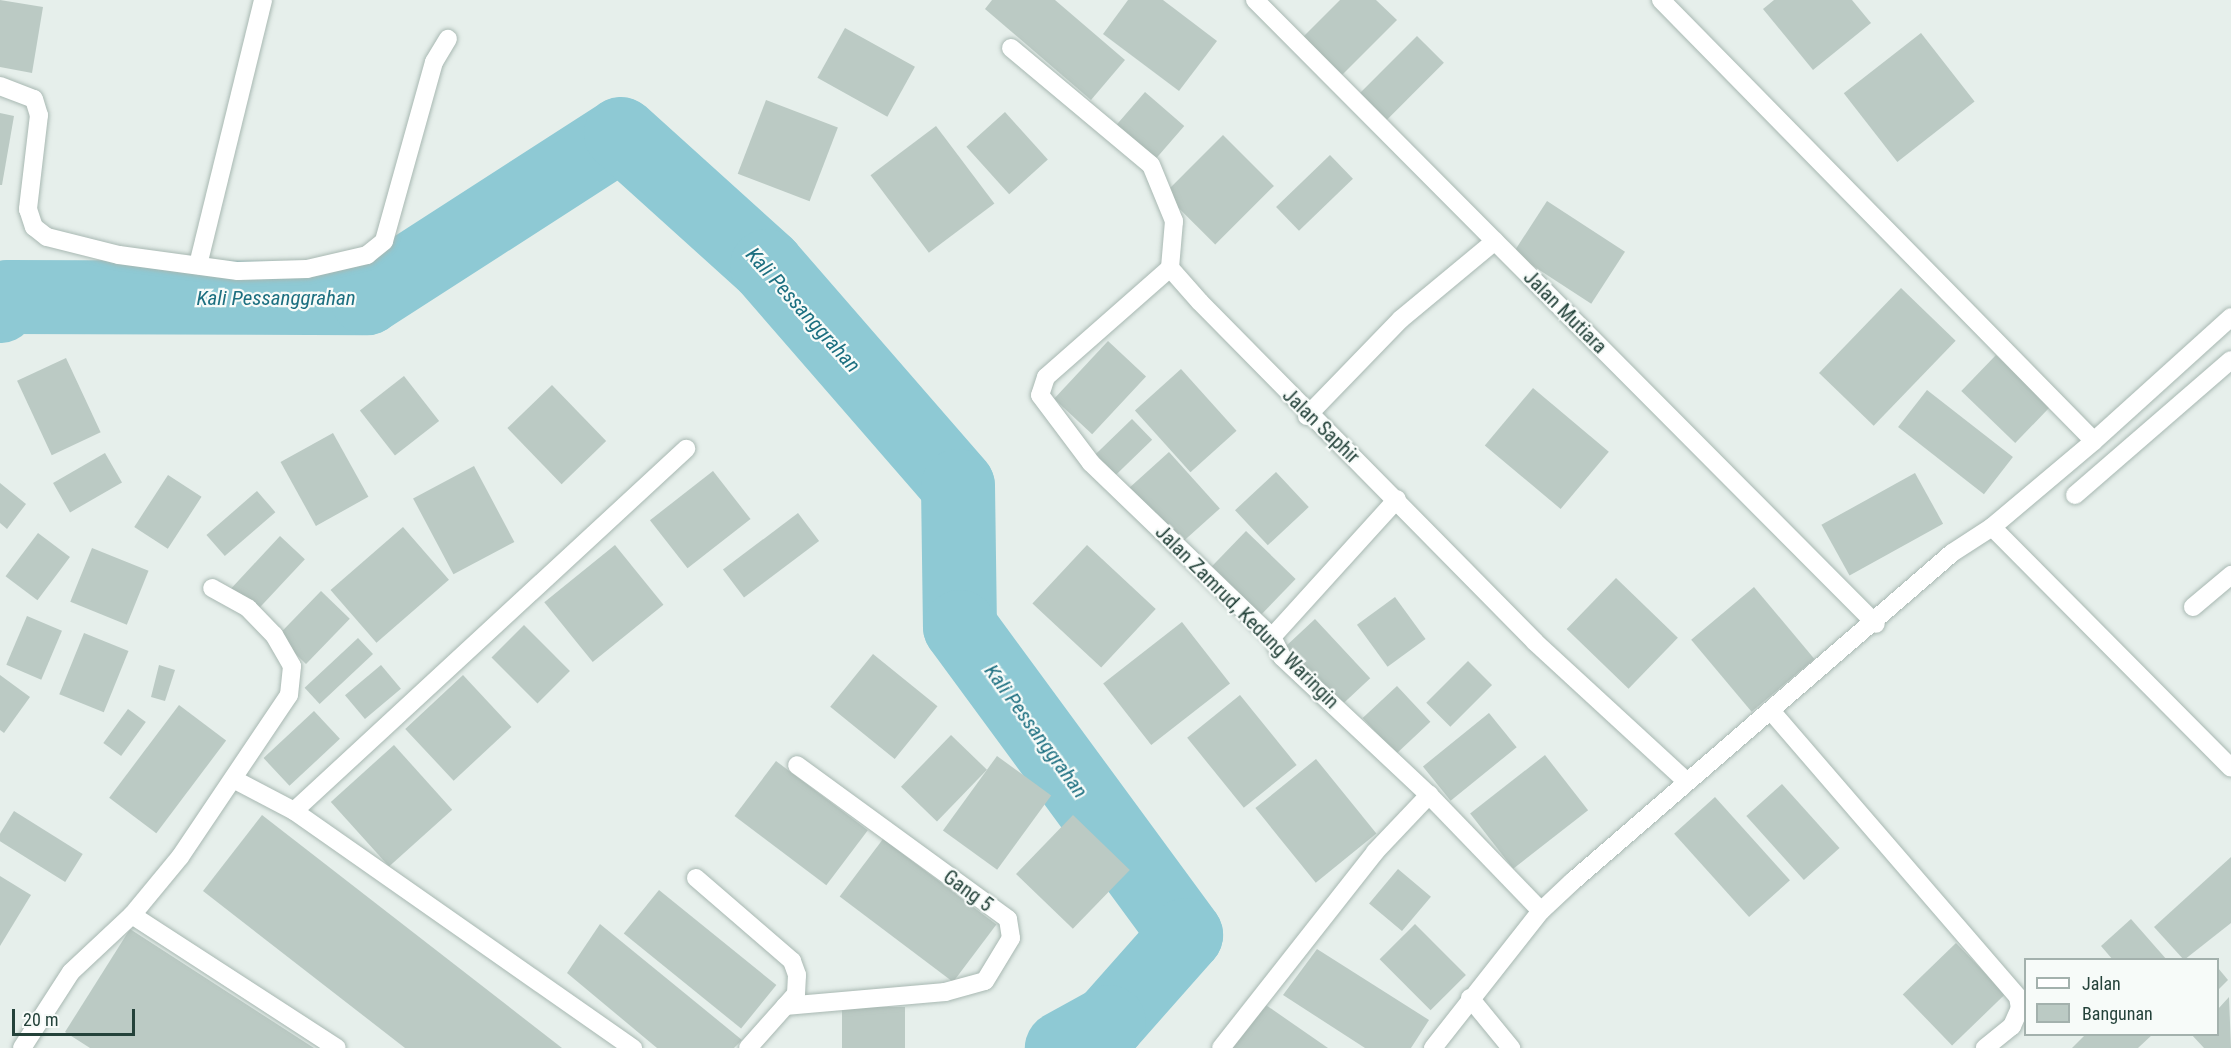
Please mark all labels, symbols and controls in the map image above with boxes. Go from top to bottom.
water label: Kali Pessanggrahan [740,242,866,378]
street label: Jalan Mutiara [1518,265,1612,359]
water label: Kali Pessanggrahan [196,285,356,311]
street label: Jalan Saphir [1277,383,1365,469]
street label: Jalan Zamrud, Kedung Waringin [1150,520,1344,714]
water label: Kali Pessanggrahan [979,659,1093,803]
street label: Gang 5 [939,865,997,917]
legend [2024,958,2219,1036]
text: Jalan [2082,973,2121,994]
scale bar [15,997,138,1035]
text: Bangunan [2082,1003,2153,1024]
text: 20 m [23,1009,58,1030]

